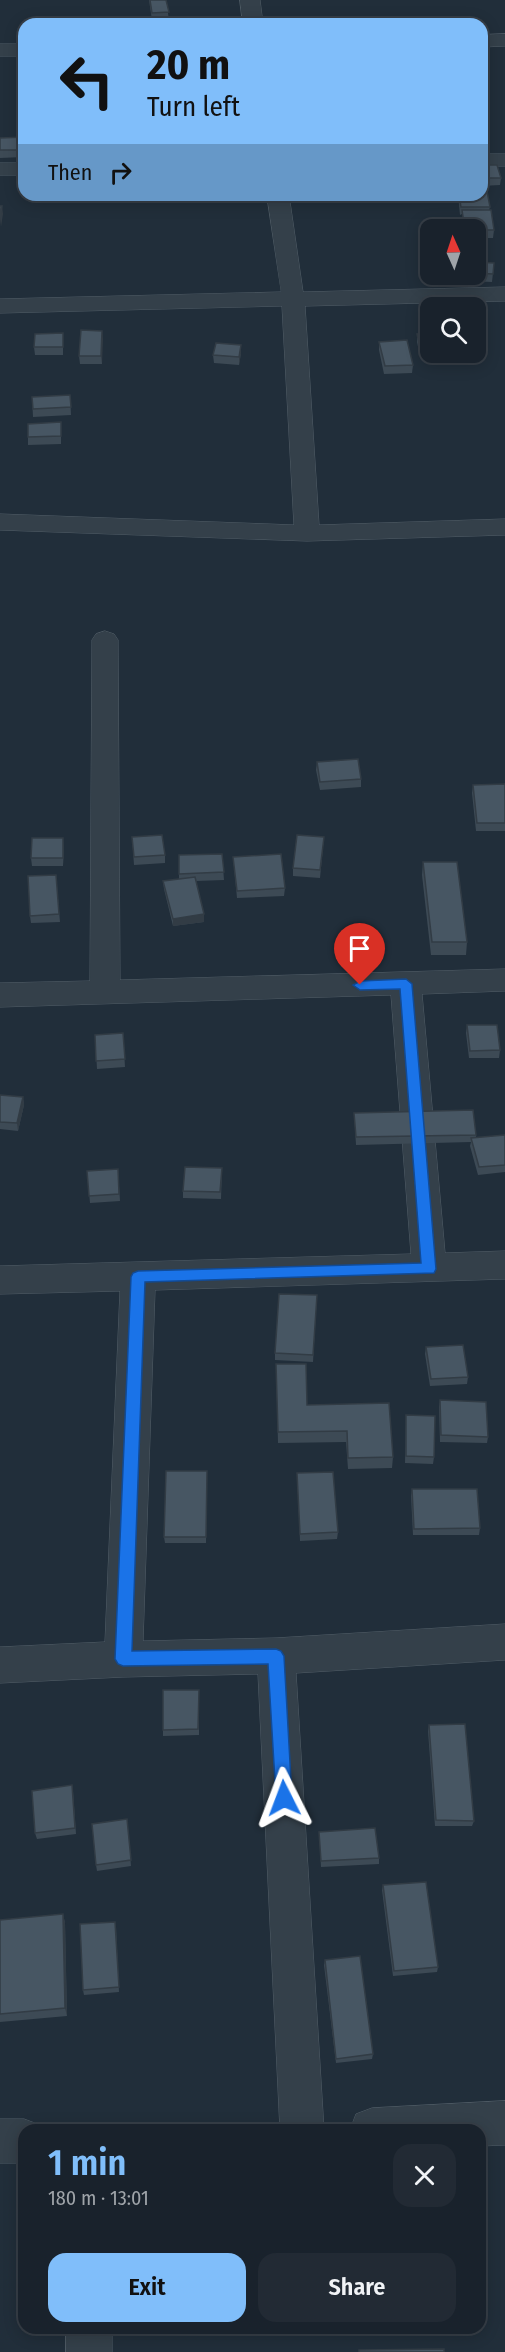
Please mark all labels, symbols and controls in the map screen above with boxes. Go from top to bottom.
text: 20 m [147,40,230,90]
icon: left [48,42,126,120]
text: Turn left [147,91,240,123]
icon: right [104,156,137,189]
text: Then [48,159,92,186]
north arrow [420,219,486,285]
map controls [420,219,486,363]
button: search [420,297,486,363]
pin [334,923,385,985]
icon: arrive [343,932,376,965]
position arrow [252,1766,316,1830]
text: 1 min [48,2141,126,2185]
button: close [393,2144,456,2207]
text: 180 m · 13:01 [48,2186,149,2210]
button: Exit [48,2253,246,2322]
button: Share [258,2253,456,2322]

